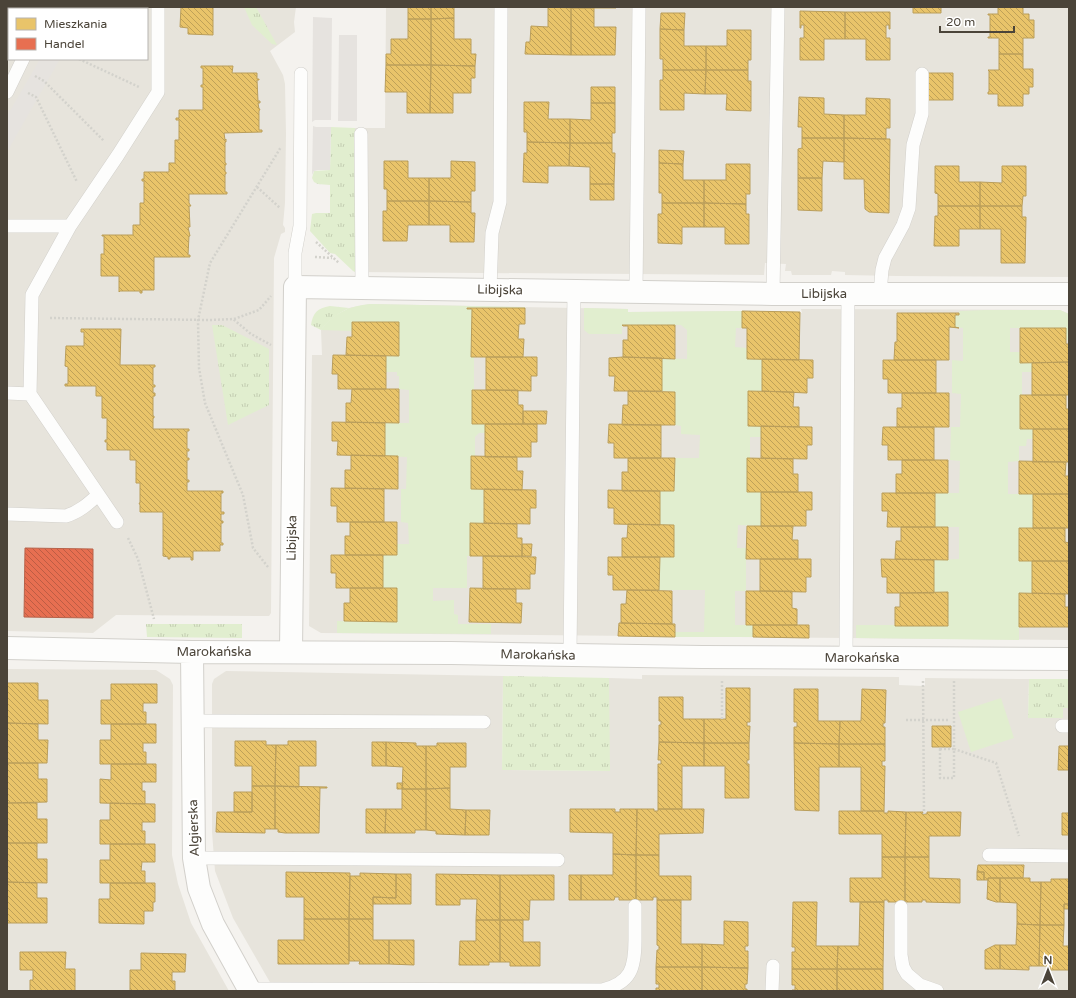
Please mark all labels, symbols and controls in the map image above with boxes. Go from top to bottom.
legend [8,8,148,60]
scale bar [940,8,1014,34]
text: 20 m [946,15,975,29]
text: Mieszkania [44,17,107,31]
text: Handel [44,37,84,51]
street label: Libijska [477,282,523,298]
street label: Libijska [801,286,847,302]
street label: Libijska [284,515,300,561]
street label: Marokańska [176,644,252,660]
street label: Marokańska [500,646,576,664]
street label: Marokańska [824,650,900,666]
street label: Algierska [185,799,203,857]
north arrow [1028,950,1068,990]
text: N [1044,954,1052,967]

